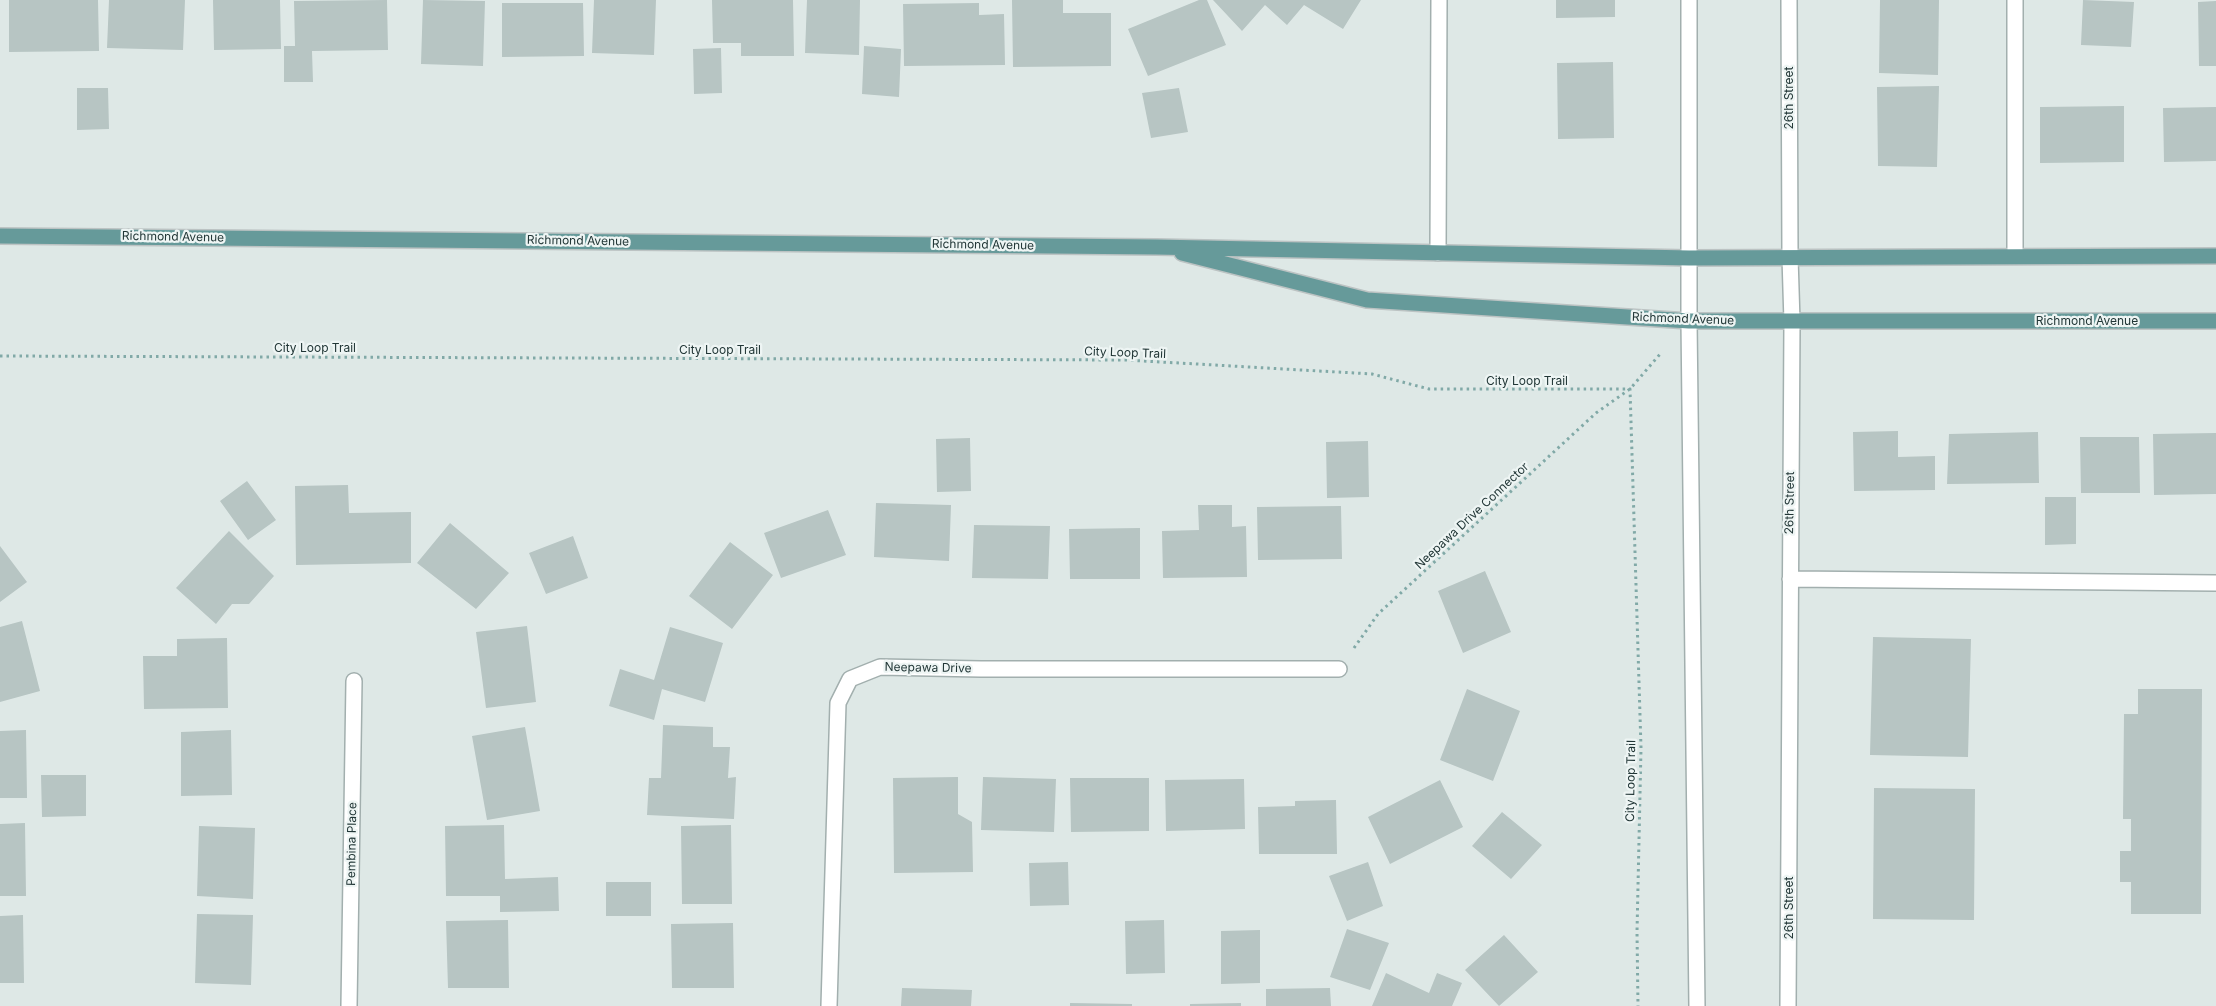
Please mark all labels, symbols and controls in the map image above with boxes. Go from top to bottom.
street label: 26th Street [1782,66,1796,130]
street label: Richmond Avenue [122,229,224,245]
street label: Richmond Avenue [527,233,629,249]
street label: Richmond Avenue [932,237,1034,253]
street label: Richmond Avenue [1632,310,1734,328]
street label: Richmond Avenue [2036,314,2138,328]
street label: City Loop Trail [274,341,356,355]
street label: City Loop Trail [679,343,761,357]
street label: City Loop Trail [1084,344,1166,362]
street label: City Loop Trail [1486,374,1568,388]
street label: Neepawa Drive Connector [1412,460,1532,572]
street label: 26th Street [1782,471,1798,535]
street label: Neepawa Drive [884,660,972,676]
street label: City Loop Trail [1623,740,1639,822]
street label: Pembina Place [344,802,360,886]
street label: 26th Street [1782,876,1796,940]

